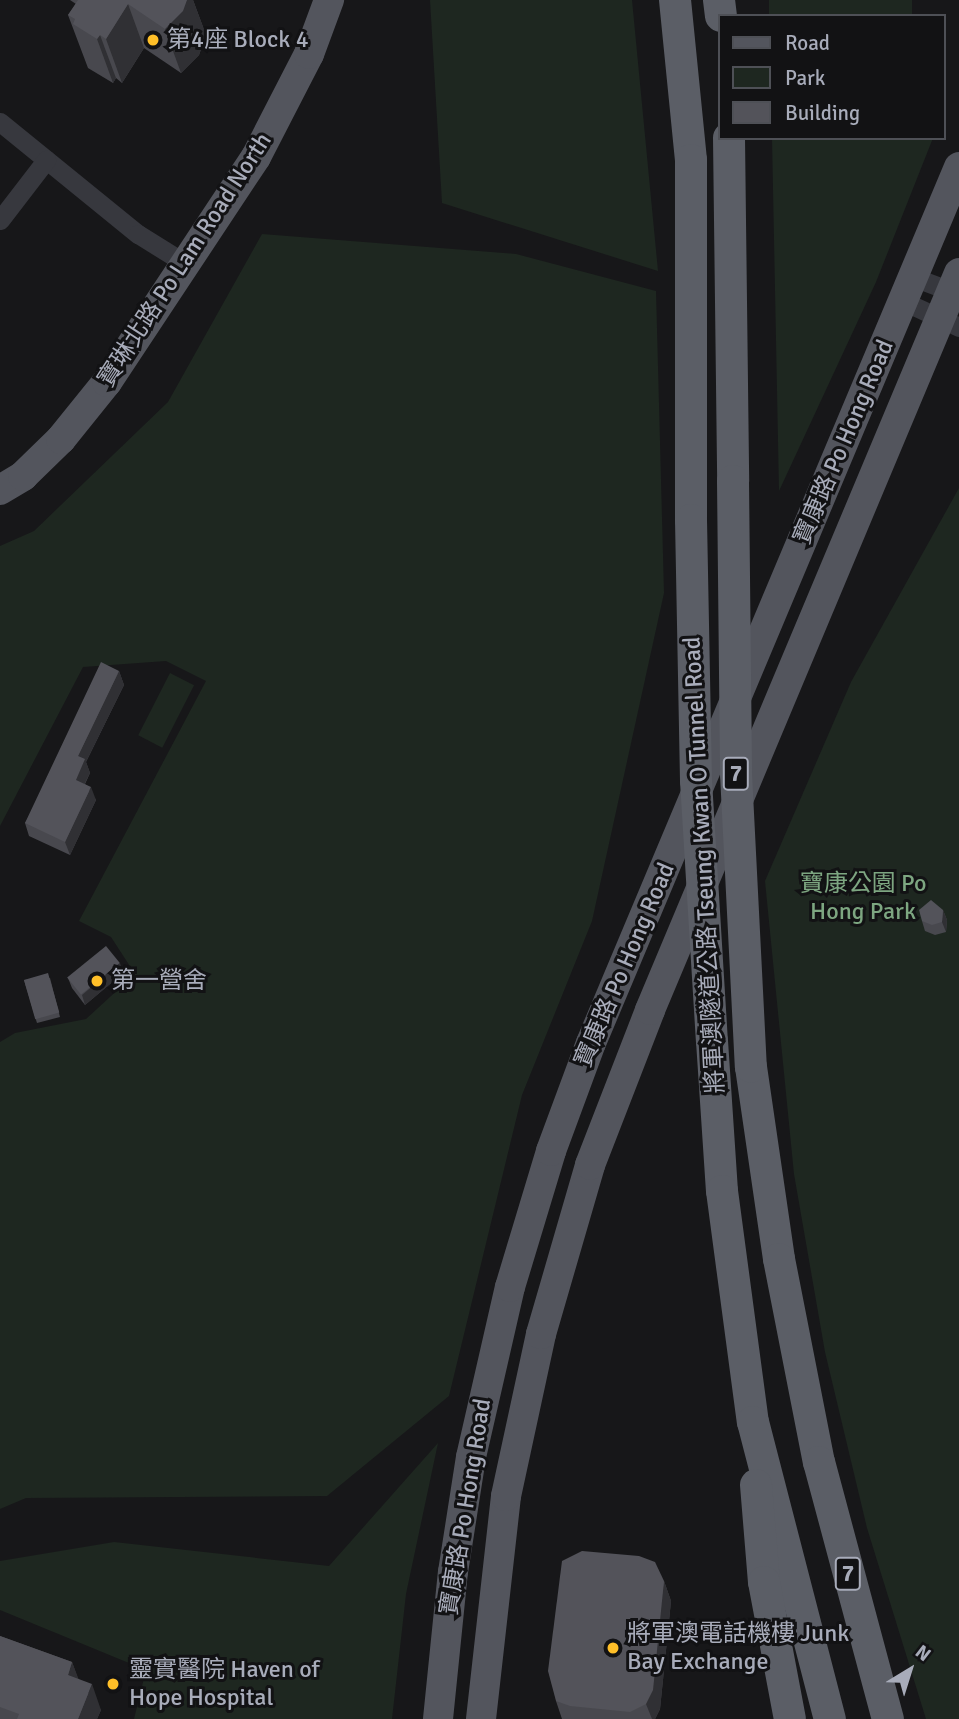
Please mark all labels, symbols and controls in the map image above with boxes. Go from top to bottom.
legend [718,14,945,140]
place label: 第4座 Block 4 [167,26,309,54]
text: Road [785,30,830,56]
marker: 第4座 Block 4 [145,32,161,48]
text: Park [785,65,825,91]
text: Building [785,100,860,126]
street label: 寶琳北路 Po Lam Road North [92,128,278,392]
street label: 寶康路 Po Hong Road [788,336,900,548]
street label: 將軍澳隧道公路 Tseung Kwan O Tunnel Road [678,636,730,1094]
road number: 7 [722,754,750,794]
street label: 寶康路 Po Hong Road [569,859,681,1071]
park label: 寶康公園 Po Hong Park [800,870,926,926]
place label: 第一營舍 [111,967,207,995]
marker: 第一營舍 [89,973,105,989]
street label: 寶康路 Po Hong Road [435,1397,497,1617]
road number: 7 [834,1554,862,1594]
place label: 將軍澳電話機樓 Junk Bay Exchange [627,1620,849,1676]
north arrow [875,1635,945,1705]
marker: 將軍澳電話機樓 Junk Bay Exchange [605,1640,621,1656]
text: N [910,1640,936,1667]
place label: 靈實醫院 Haven of Hope Hospital [129,1656,320,1712]
marker: 靈實醫院 Haven of Hope Hospital [103,1674,123,1694]

